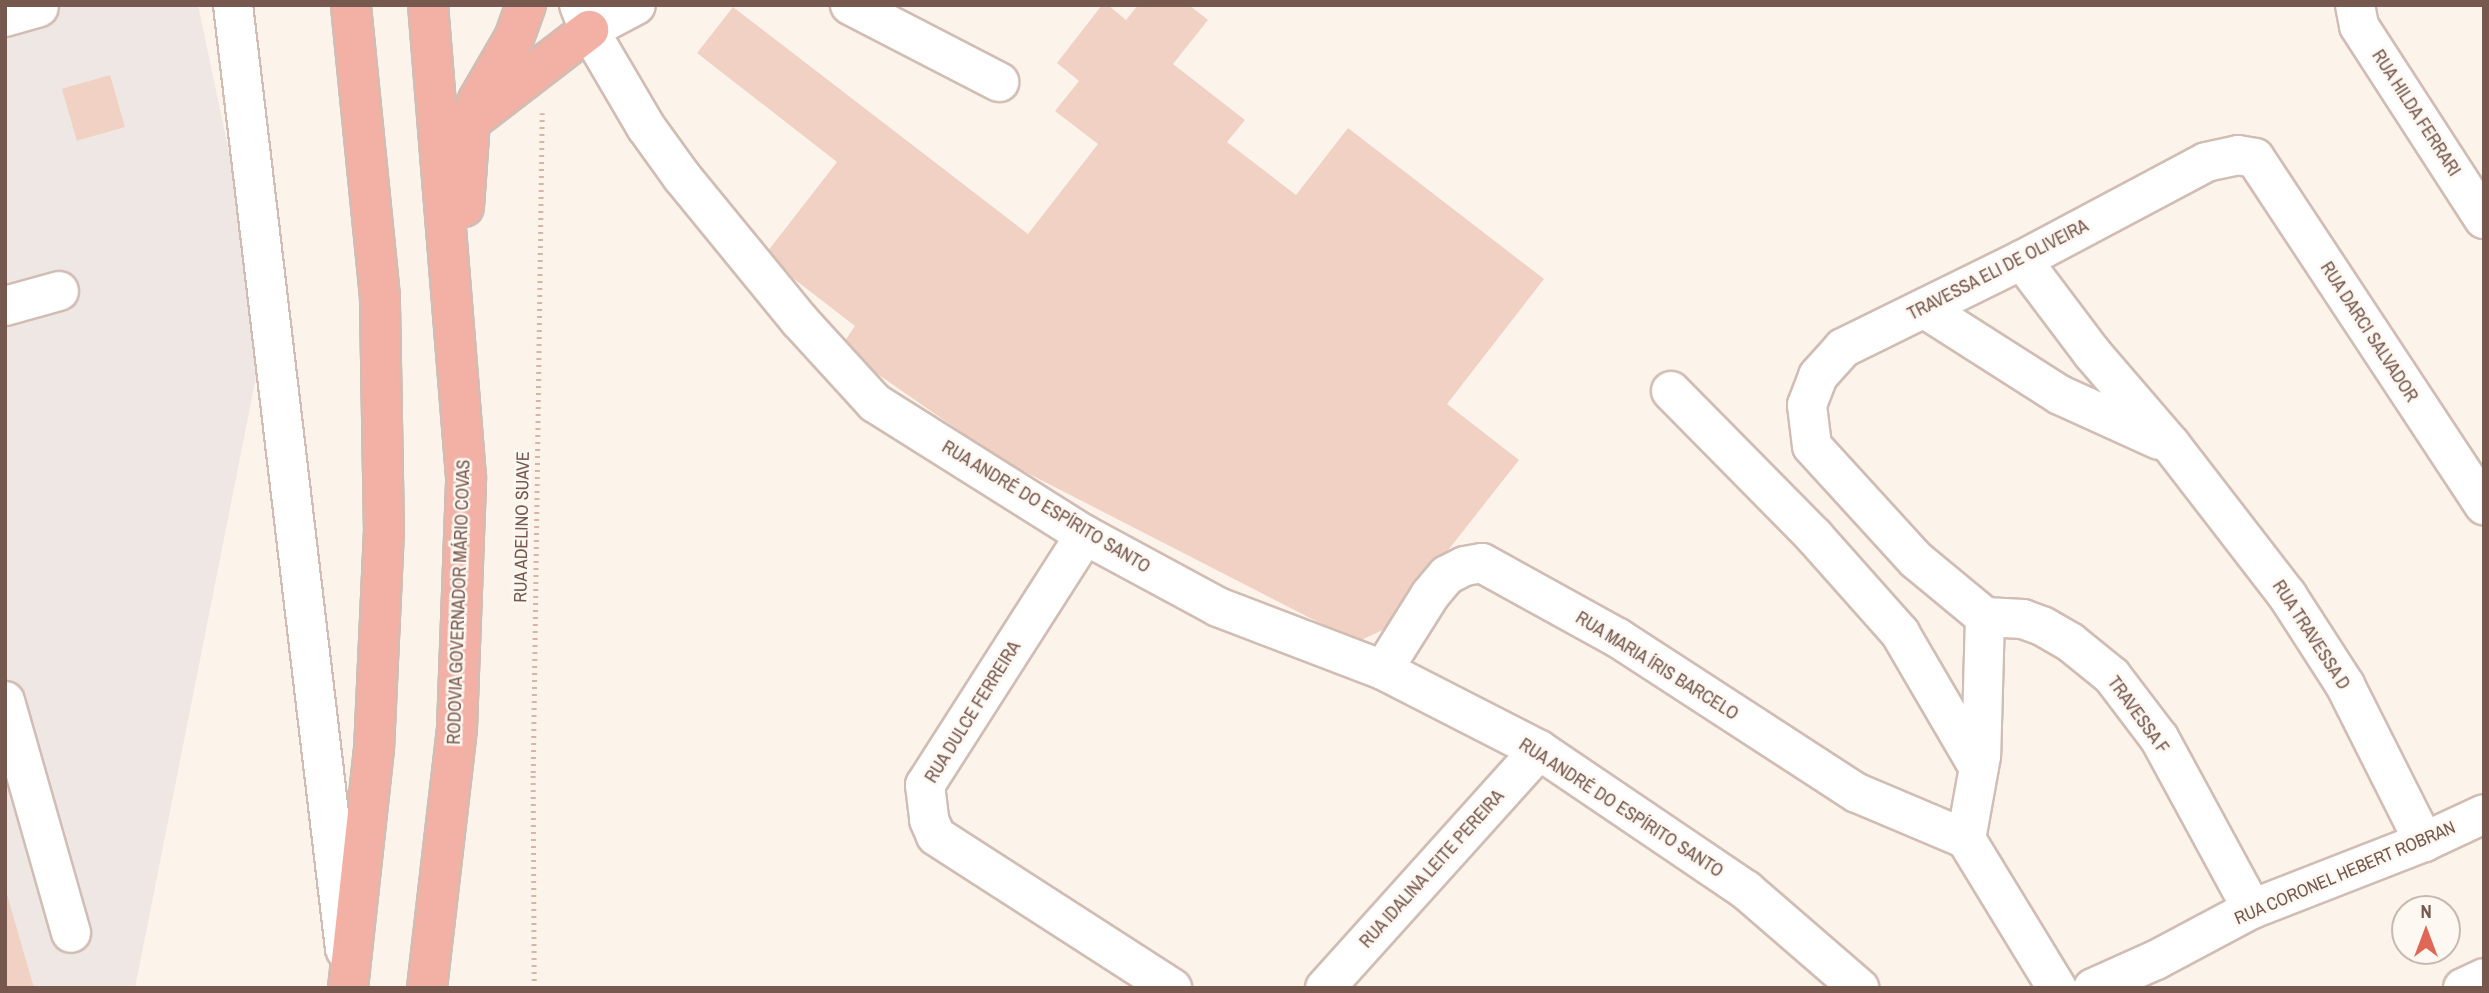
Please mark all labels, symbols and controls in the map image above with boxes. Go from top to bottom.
street label: RUA HILDA FERRARI [2367,45,2465,181]
street label: TRAVESSA ELI DE OLIVEIRA [1904,215,2092,325]
street label: RUA DARCI SALVADOR [2315,258,2423,406]
street label: RUA ANDRÉ DO ESPÍRITO SANTO [937,436,1155,578]
street label: RUA ADELINO SUAVE [510,450,534,604]
street label: RODOVIA GOVERNADOR MÁRIO COVAS [443,459,475,745]
street label: RUA TRAVESSA D [2267,576,2355,694]
street label: RUA MARIA ÍRIS BARCELO [1571,607,1743,725]
street label: RUA DULCE FERREIRA [920,637,1026,787]
street label: TRAVESSA F [2103,672,2173,758]
street label: RUA ANDRÉ DO ESPÍRITO SANTO [1514,733,1728,883]
street label: RUA IDALINA LEITE PEREIRA [1355,785,1509,953]
street label: RUA CORONEL HEBERT ROBRAN [2231,816,2459,930]
north arrow [2391,895,2461,965]

